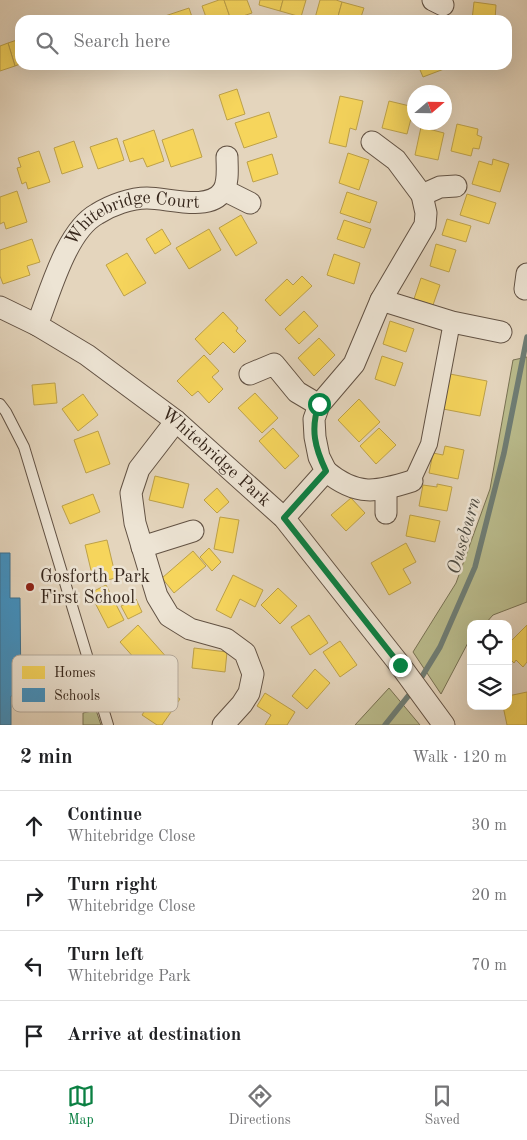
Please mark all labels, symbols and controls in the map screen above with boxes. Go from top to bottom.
search box [15,15,512,70]
icon: search [33,29,61,57]
text: Search here [73,33,170,52]
north arrow [407,85,452,130]
street label: Whitebridge Court [62,189,200,249]
route start [308,393,331,416]
street label: Whitebridge Park [158,404,274,510]
water label: Ouseburn [445,495,485,577]
place label: Gosforth Park First School [40,568,150,607]
marker: Gosforth Park First School [24,581,36,593]
map controls [467,620,512,710]
button: locate [467,620,512,665]
route end [389,654,412,677]
legend [12,655,178,712]
button: layers [467,665,512,710]
text: Homes [54,666,96,680]
text: Schools [54,689,100,703]
text: 2 min [20,747,73,768]
text: Walk · 120 m [412,750,507,766]
text: Continue [67,806,142,825]
icon: ahead [20,812,48,840]
text: 30 m [471,818,507,834]
text: Whitebridge Close [67,829,195,845]
text: Turn right [67,876,157,895]
icon: right [20,882,48,910]
text: 20 m [471,888,507,904]
text: Whitebridge Close [67,899,195,915]
text: Turn left [67,946,144,965]
icon: left [20,952,48,980]
text: 70 m [471,958,507,974]
text: Whitebridge Park [67,969,191,985]
icon: arrive [20,1022,48,1050]
text: Arrive at destination [67,1026,241,1045]
tab: Map [67,1082,95,1129]
tab: Directions [229,1082,291,1129]
tab: Saved [424,1082,460,1129]

